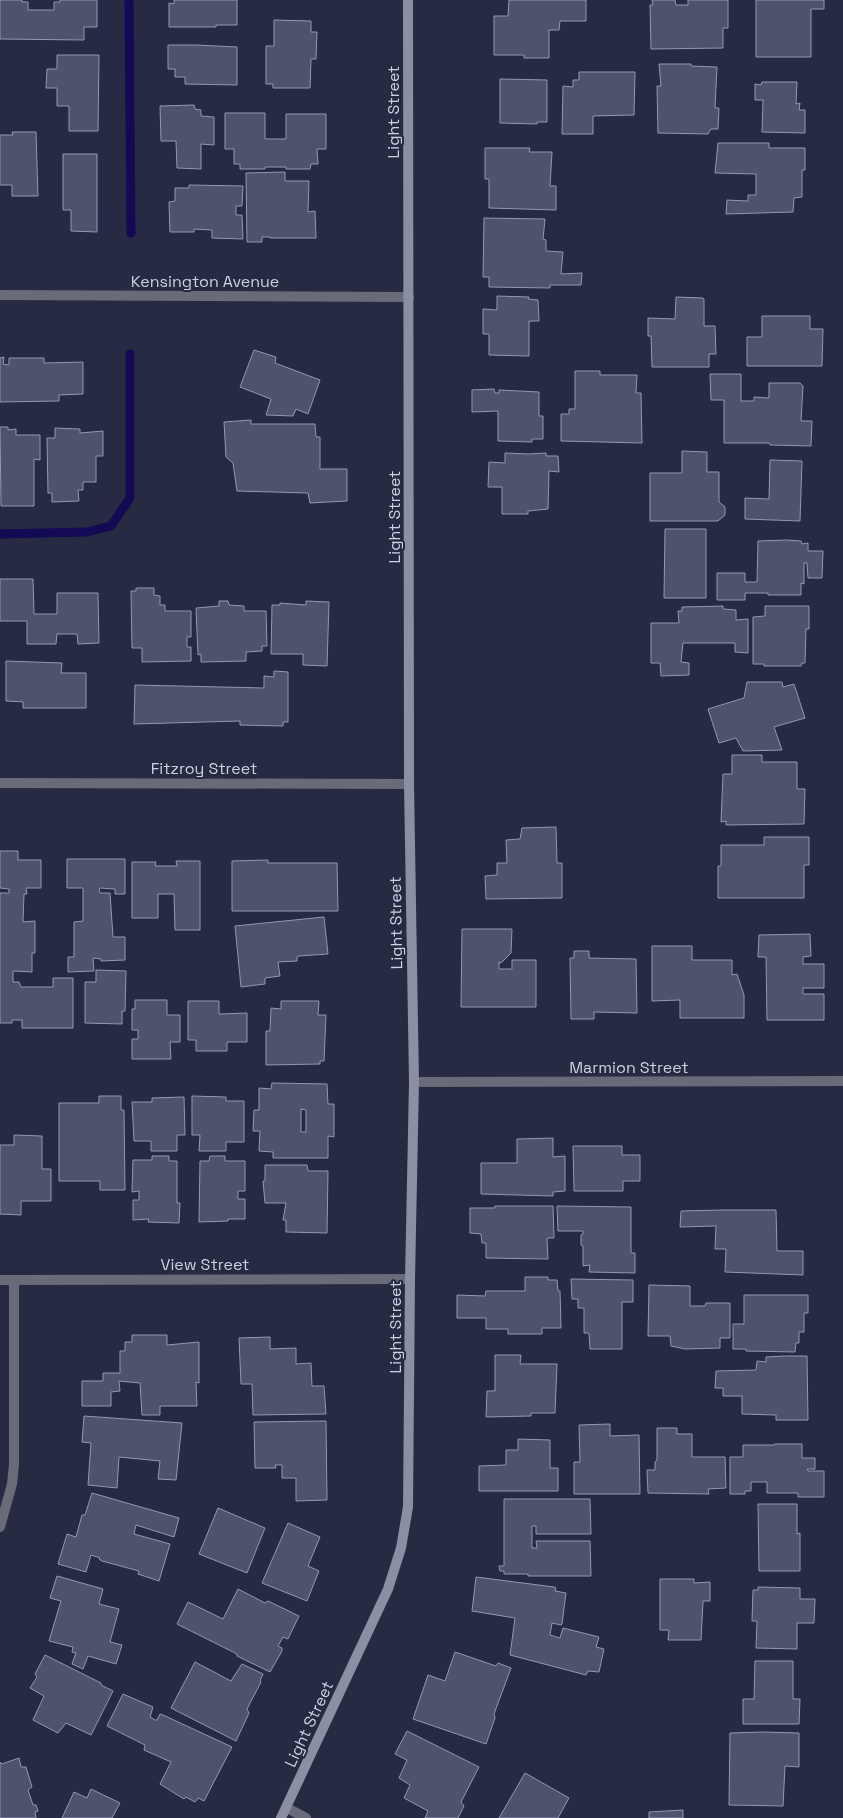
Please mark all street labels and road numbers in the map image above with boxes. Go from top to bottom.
street label: Light Street [383,66,404,158]
street label: Kensington Avenue [131,271,279,292]
street label: Light Street [384,471,405,563]
street label: Fitzroy Street [151,758,257,779]
street label: Light Street [385,876,407,970]
street label: Marmion Street [569,1057,689,1078]
street label: View Street [161,1254,249,1275]
street label: Light Street [385,1281,406,1373]
street label: Light Street [280,1677,338,1771]

